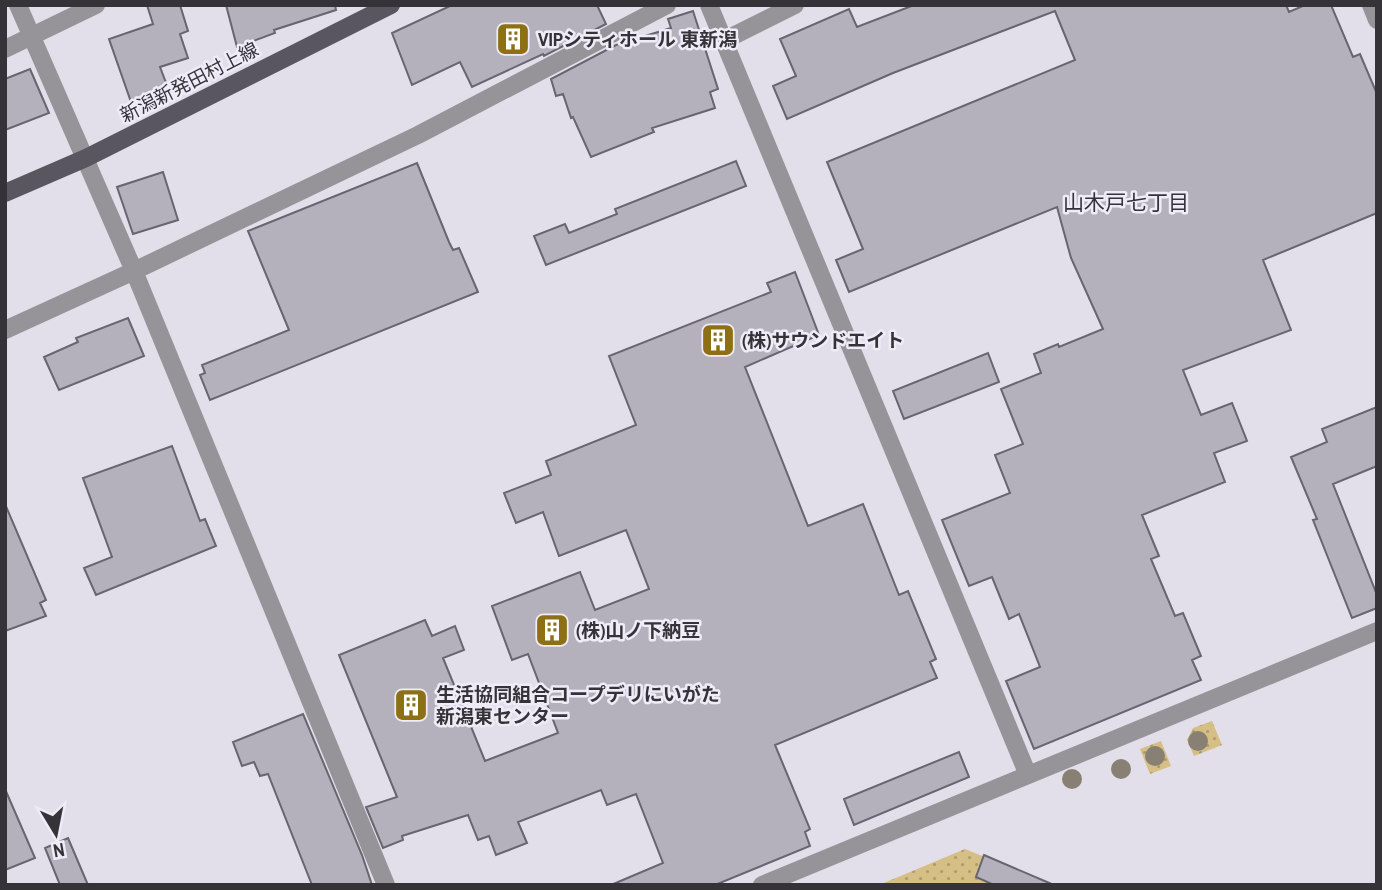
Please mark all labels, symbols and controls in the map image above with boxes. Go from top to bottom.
building icon: VIPシティホール 東新潟 [494,20,532,58]
place label: VIPシティホール 東新潟 [538,26,737,52]
street label: 新潟新発田村上線 [115,36,263,128]
district label: 山木戸七丁目 [1063,188,1189,217]
building icon: (株)サウンドエイト [699,321,737,359]
place label: (株)サウンドエイト [742,327,904,353]
building icon: (株)山ノ下納豆 [533,611,571,649]
place label: (株)山ノ下納豆 [576,617,700,643]
place label: 生活協同組合コープデリにいがた 新潟東センター [436,681,720,729]
building icon: 生活協同組合コープデリにいがた 新潟東センター [392,686,430,724]
north arrow [21,799,91,869]
text: N [51,837,67,865]

